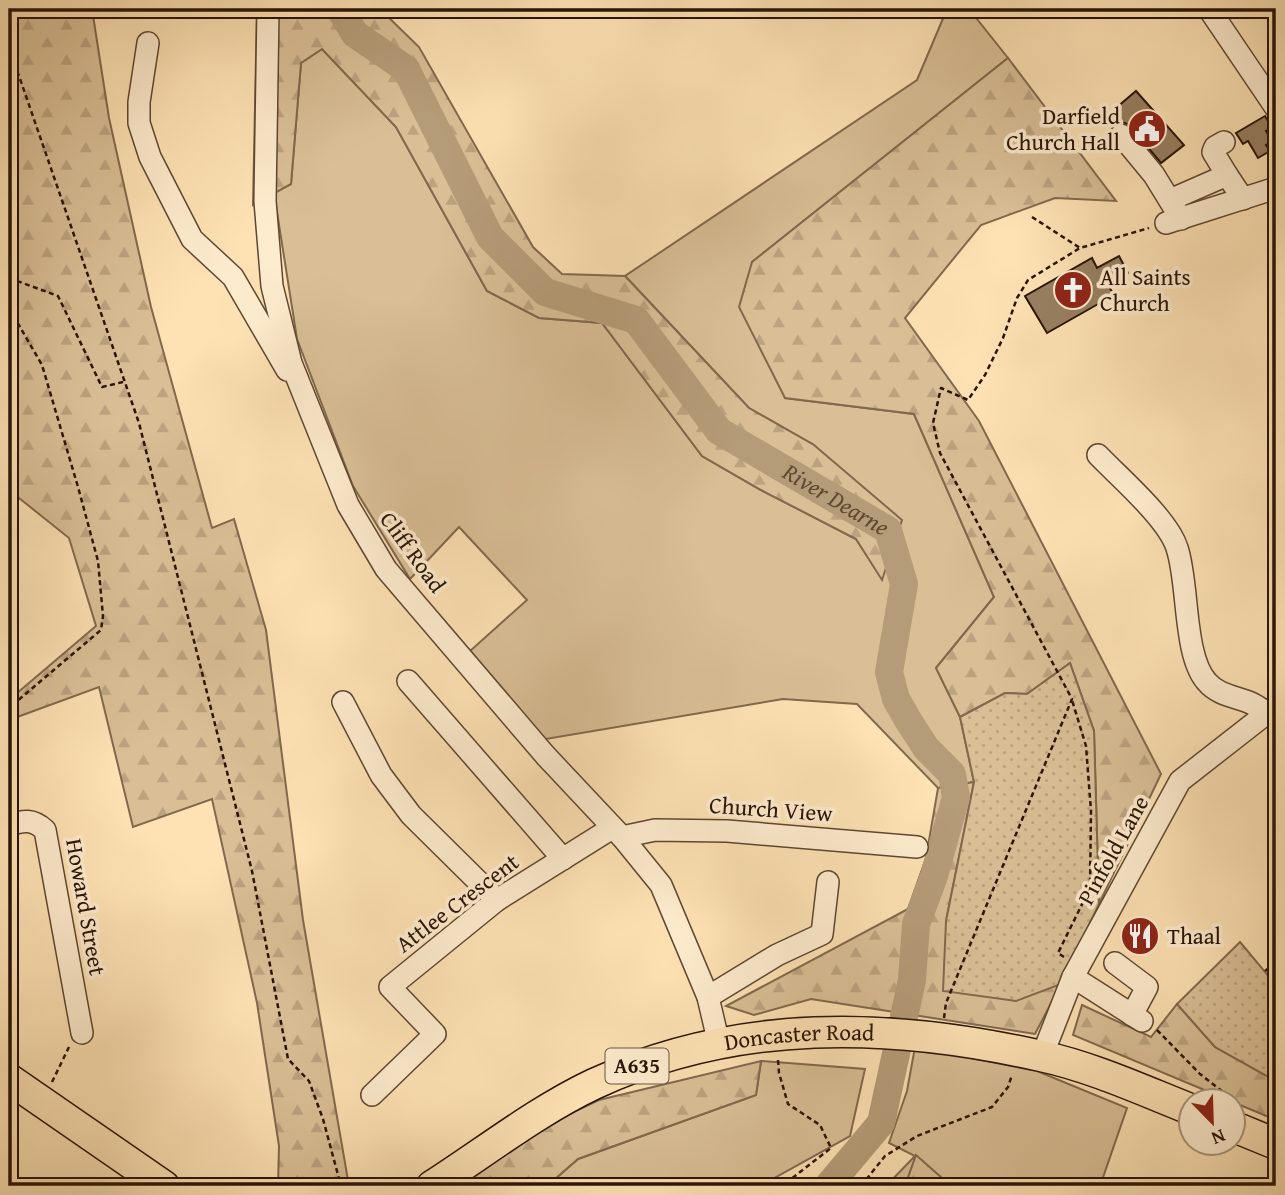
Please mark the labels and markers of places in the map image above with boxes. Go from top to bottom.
place label: Darfield Church Hall [1006,99,1121,158]
public building icon: Darfield Church Hall [1126,108,1168,150]
place label: All Saints Church [1100,260,1191,319]
church icon: All Saints Church [1052,269,1094,311]
restaurant icon: Thaal [1119,915,1161,957]
place label: Thaal [1167,919,1221,952]

